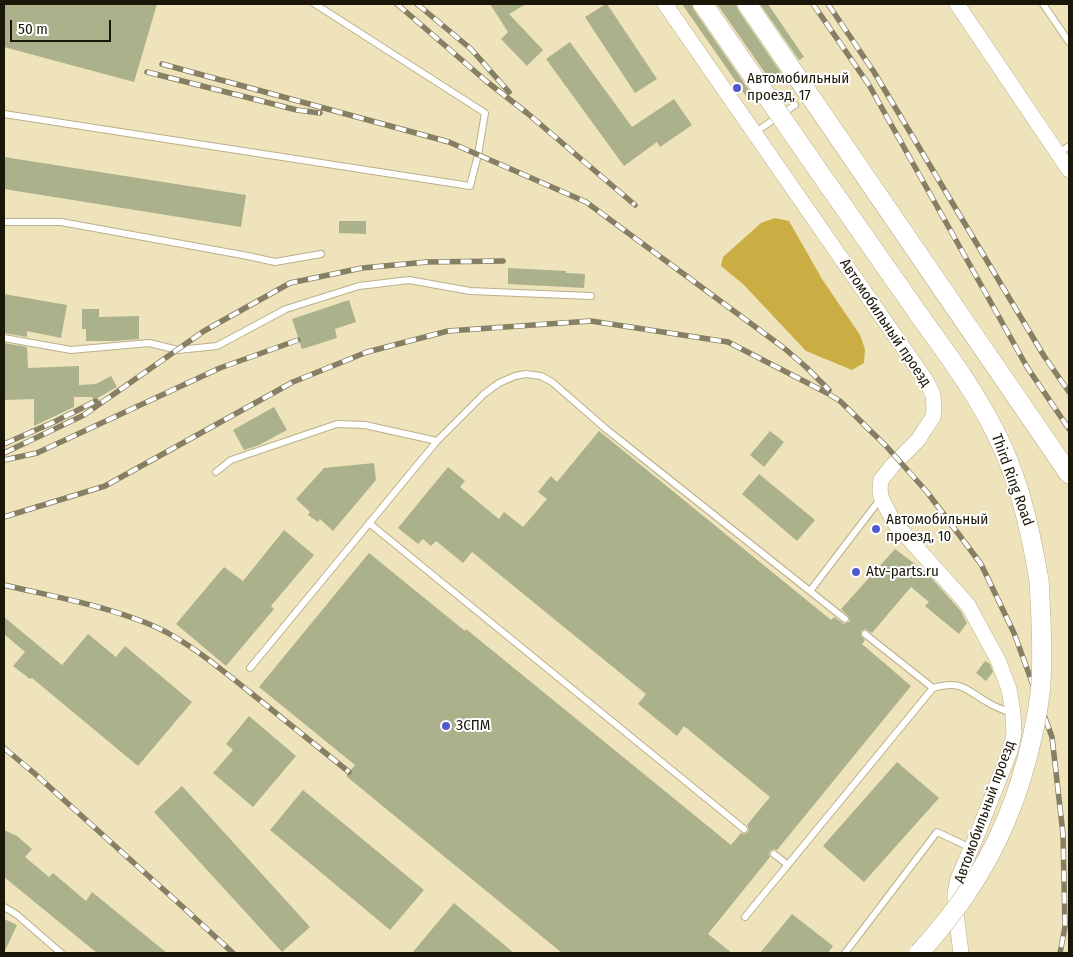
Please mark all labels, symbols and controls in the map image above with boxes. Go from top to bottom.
scale bar [12,10,114,42]
text: 50 m [18,20,48,38]
place label: Автомобильный проезд, 17 [747,70,849,105]
marker: Автомобильный проезд, 17 [731,82,743,94]
street label: Автомобильный проезд [835,255,935,391]
street label: Third Ring Road [987,432,1037,528]
place label: Автомобильный проезд, 10 [886,511,988,546]
marker: Автомобильный проезд, 10 [870,523,882,535]
place label: Atv-parts.ru [866,563,939,581]
marker: Atv-parts.ru [850,566,862,578]
place label: ЗСПМ [456,717,490,735]
marker: ЗСПМ [440,720,452,732]
street label: Автомобильный проезд [951,738,1019,886]

